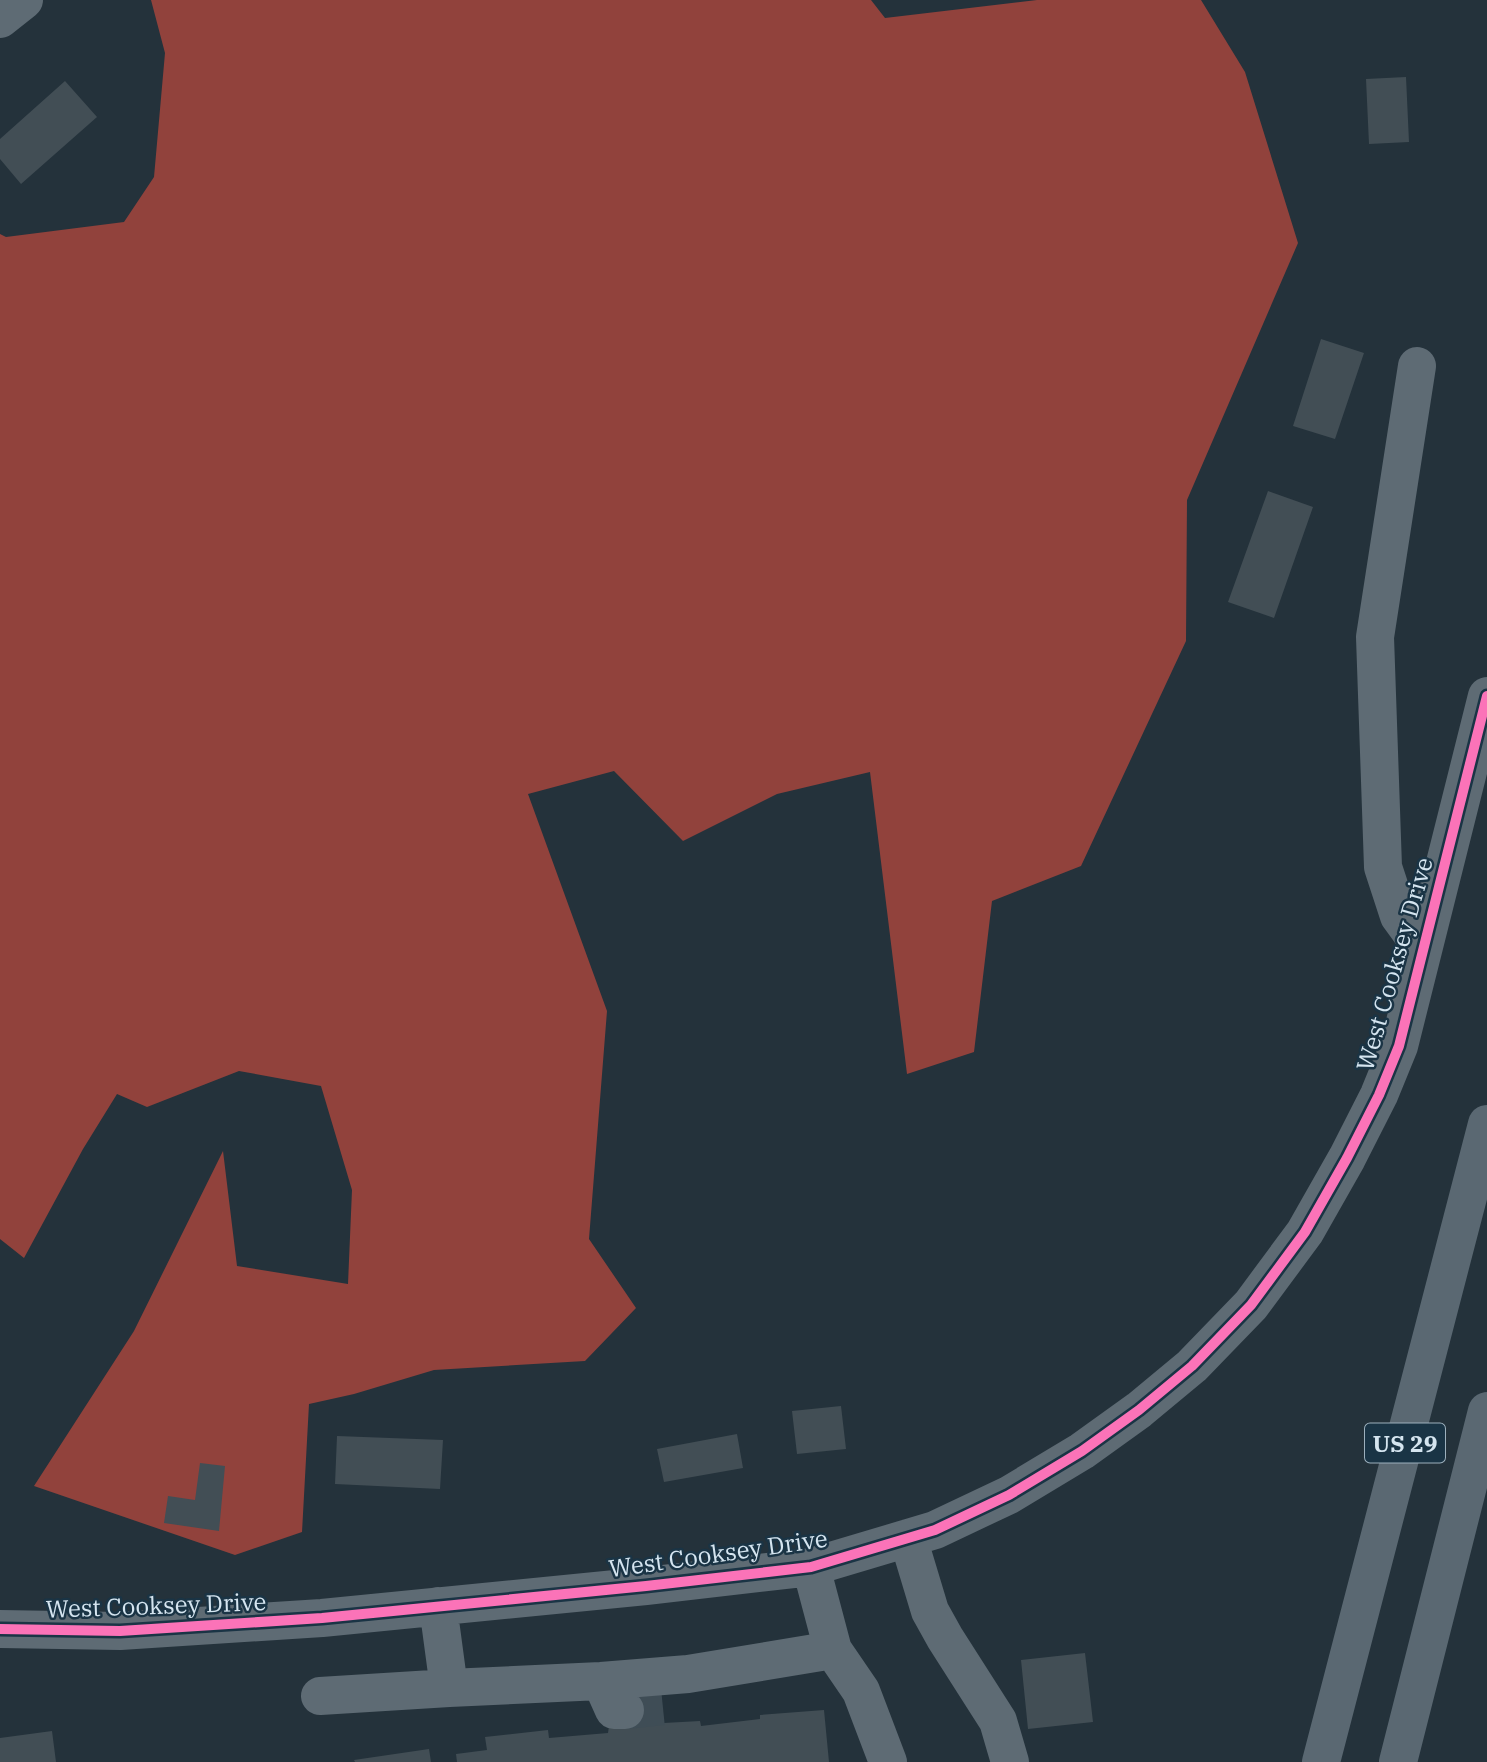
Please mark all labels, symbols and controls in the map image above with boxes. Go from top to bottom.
street label: West Cooksey Drive [1348,854,1440,1074]
road number: US 29 [1365,1424,1445,1462]
street label: West Cooksey Drive [607,1522,829,1584]
street label: West Cooksey Drive [45,1585,267,1625]

